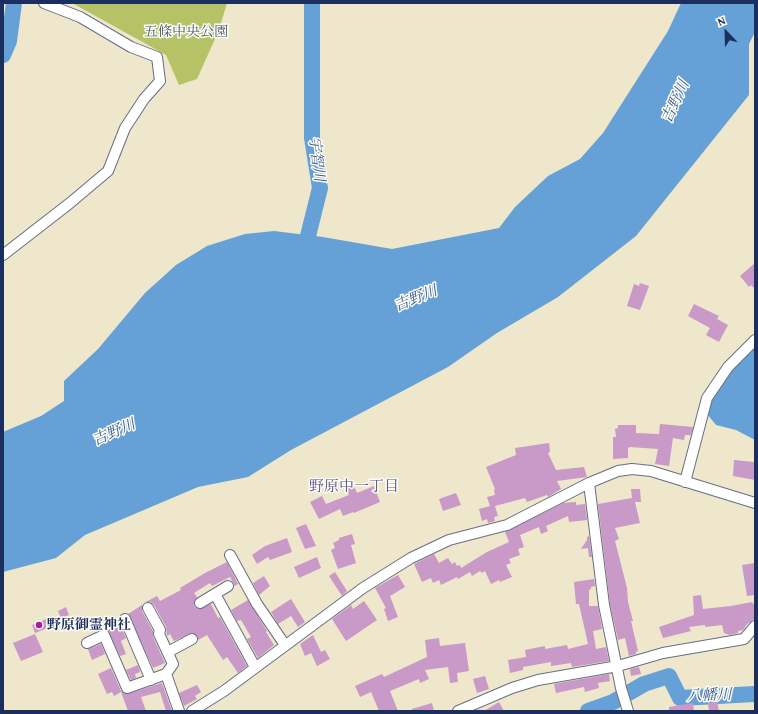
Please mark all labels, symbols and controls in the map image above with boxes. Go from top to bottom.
north arrow [706,12,746,52]
text: N [715,12,728,30]
park label: 五條中央公園 [144,24,228,40]
water label: 吉野川 [658,78,694,126]
water label: 宇智川 [304,136,328,182]
water label: 吉野川 [392,282,440,316]
water label: 吉野川 [90,416,138,450]
district label: 野原中一丁目 [309,478,399,496]
place label: 野原御霊神社 [47,617,131,633]
marker: 野原御霊神社 [34,620,44,630]
water label: 八幡川 [686,686,732,706]

